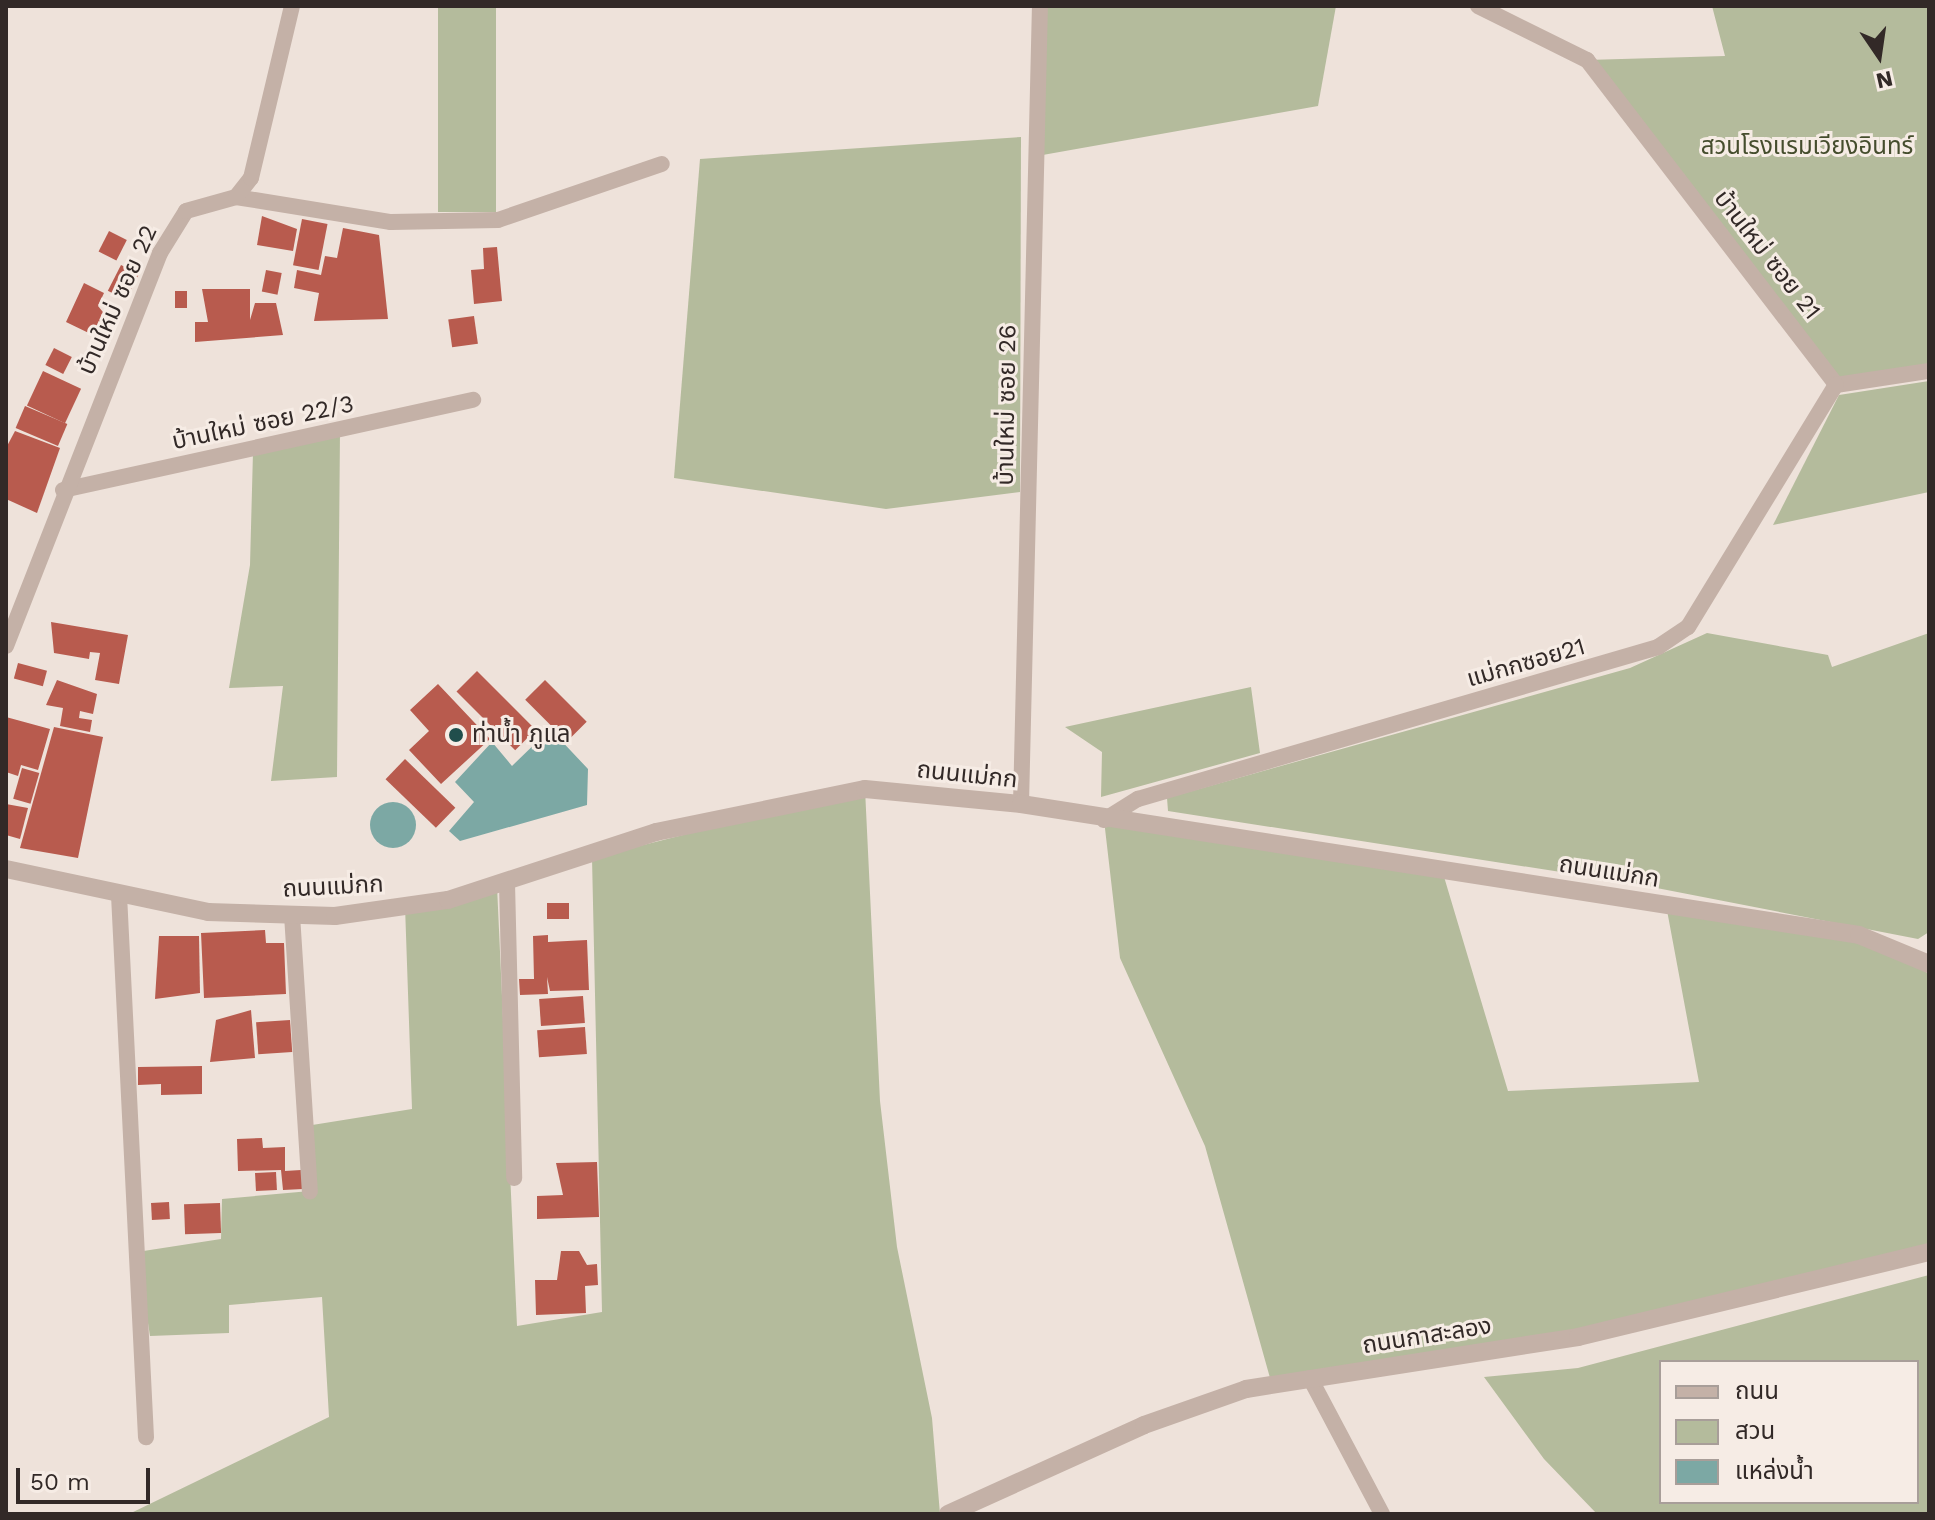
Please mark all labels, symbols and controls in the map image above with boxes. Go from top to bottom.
north arrow [1839,16,1919,96]
text: N [1874,66,1895,94]
park label: สวนโรงแรมเวียงอินทร์ [1701,133,1913,161]
street label: บ้านใหม่ ซอย 21 [1708,185,1826,325]
street label: บ้านใหม่ ซอย 22 [72,221,164,379]
street label: บ้านใหม่ ซอย 26 [991,324,1023,486]
street label: บ้านใหม่ ซอย 22/3 [170,390,356,456]
street label: แม่กกซอย21 [1463,632,1589,694]
place label: ท่าน้ำ ภูแล [472,721,571,749]
marker: ท่าน้ำ ภูแล [447,726,465,744]
street label: ถนนแม่กก [915,755,1019,795]
street label: ถนนแม่กก [1557,850,1661,894]
street label: ถนนแม่กก [282,870,384,904]
street label: ถนนกาสะลอง [1360,1312,1494,1360]
legend [1659,1360,1919,1504]
text: ถนน [1735,1377,1779,1405]
text: สวน [1735,1417,1775,1445]
scale bar [20,1452,154,1502]
text: แหล่งน้ำ [1735,1457,1814,1485]
text: 50 m [30,1468,90,1496]

